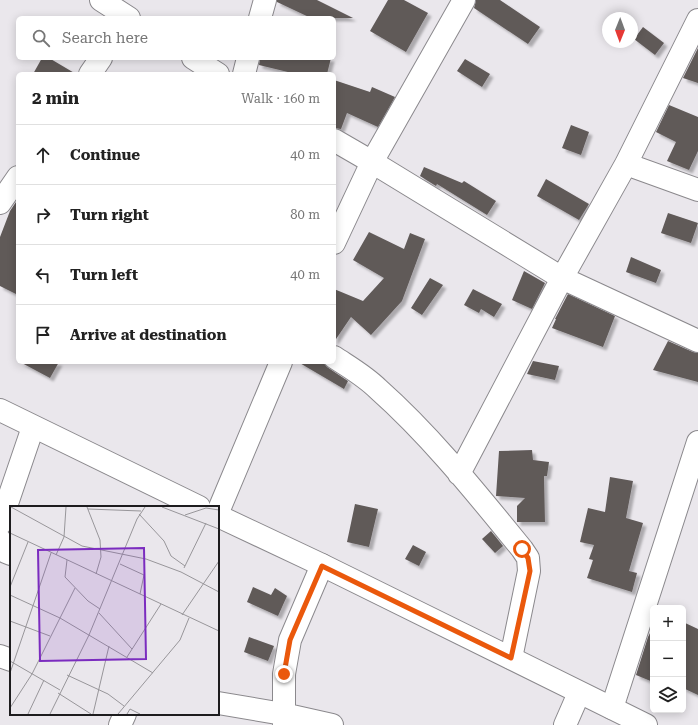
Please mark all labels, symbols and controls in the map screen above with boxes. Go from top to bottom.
north arrow [602,12,638,48]
search box [16,16,336,60]
icon: search [30,27,52,49]
text: Search here [62,29,148,47]
text: 2 min [32,88,79,108]
text: Walk · 160 m [241,91,320,106]
icon: ahead [32,144,54,166]
text: Continue [70,146,140,164]
text: 40 m [290,147,320,162]
icon: right [32,204,54,226]
text: Turn right [70,206,149,224]
text: 80 m [290,207,320,222]
icon: left [32,264,54,286]
text: Turn left [70,266,138,284]
text: 40 m [290,267,320,282]
icon: arrive [32,324,54,346]
text: Arrive at destination [70,326,226,344]
inset map [10,506,219,715]
route start [513,540,531,558]
map controls [650,605,686,713]
button: + [650,605,686,641]
button: − [650,641,686,677]
route end [275,665,293,683]
button: layers [650,677,686,713]

